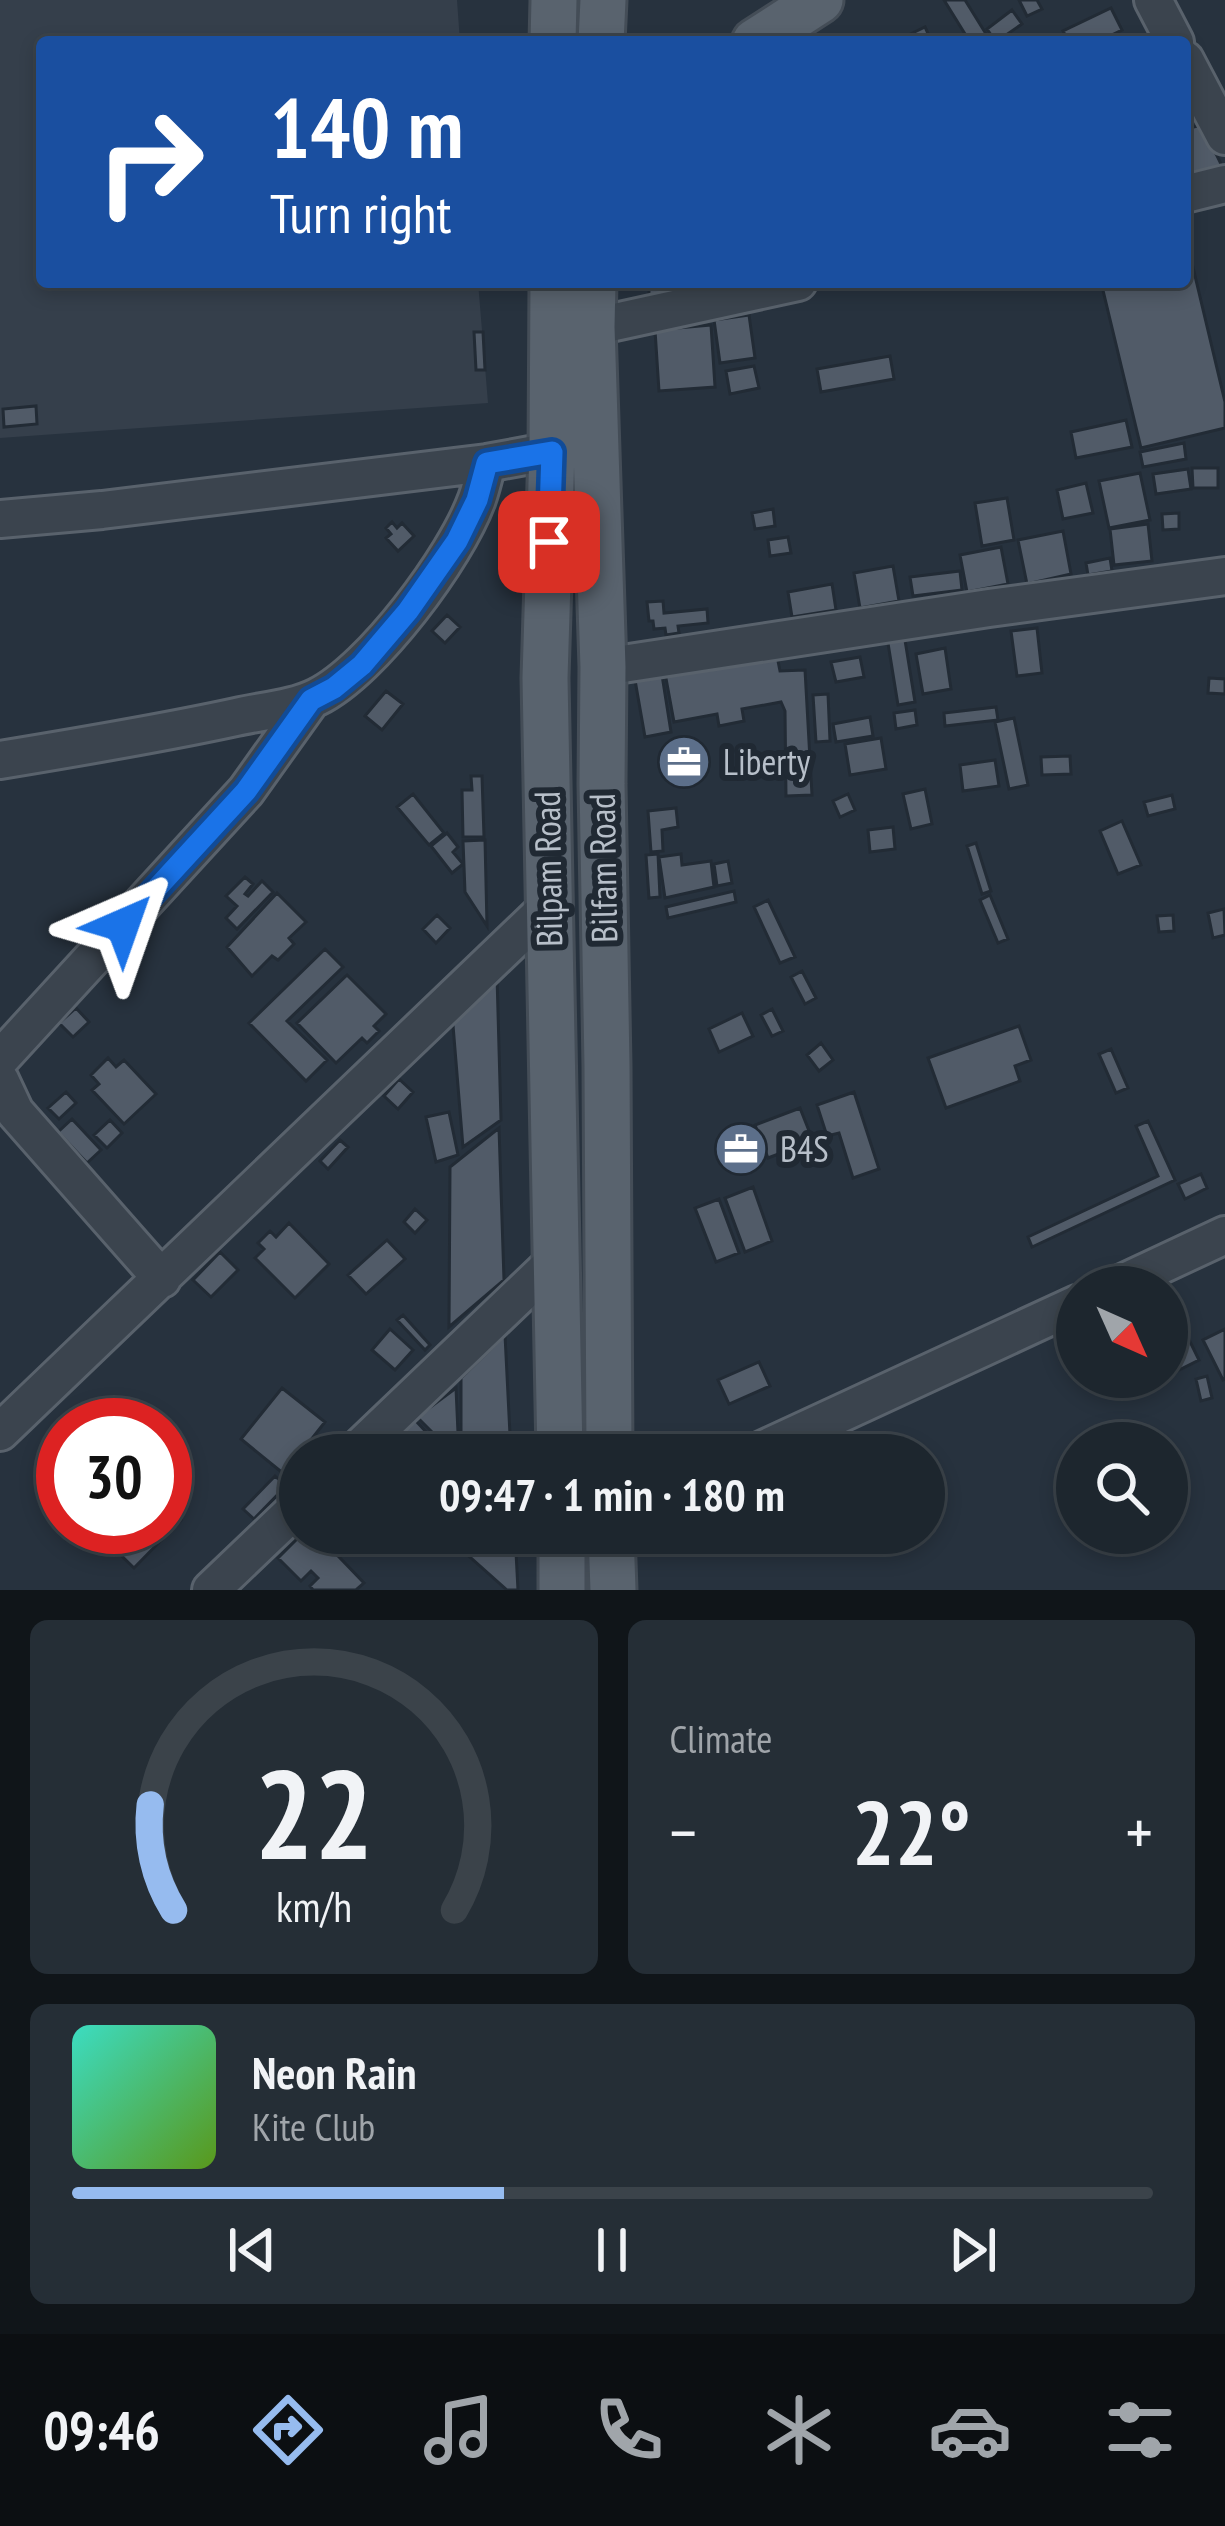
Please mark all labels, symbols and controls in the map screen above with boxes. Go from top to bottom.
text: 140 m [270,72,463,181]
icon: right [72,84,228,240]
text: Turn right [270,178,451,248]
pin [498,491,600,593]
icon: arrive [516,509,582,575]
office icon: Liberty [656,734,712,790]
place label: Liberty [723,738,811,785]
street label: Bilpam Road [523,791,572,947]
street label: Bilfam Road [578,793,627,943]
position arrow [60,862,186,988]
office icon: B4S [713,1121,769,1177]
place label: B4S [780,1125,829,1172]
north arrow [1056,1266,1188,1398]
map controls [1056,1266,1188,1554]
speed limit sign: 30 [36,1398,192,1554]
button: search [1056,1422,1188,1554]
text: 09:47 · 1 min · 180 m [439,1465,785,1523]
text: Climate [670,1713,772,1764]
text: 22 [254,1732,373,1893]
text: 22° [852,1773,971,1890]
text: − [670,1789,697,1874]
text: + [1126,1789,1153,1874]
text: km/h [276,1878,352,1934]
text: Neon Rain [252,2043,417,2101]
text: Kite Club [252,2101,375,2152]
icon: previous [219,2217,285,2283]
icon: pause [579,2217,645,2283]
icon: next [940,2217,1006,2283]
icon: directions [246,2388,330,2472]
icon: music [417,2388,501,2472]
icon: phone [587,2388,671,2472]
icon: climate [757,2388,841,2472]
icon: car [928,2388,1012,2472]
icon: filters [1098,2388,1182,2472]
text: 09:46 [43,2395,160,2465]

